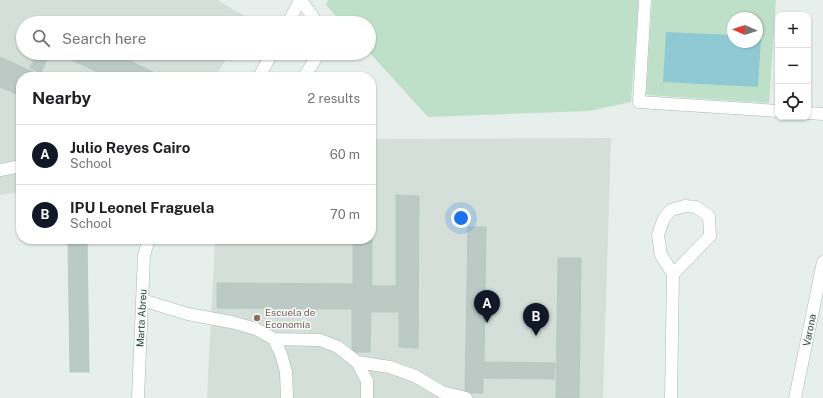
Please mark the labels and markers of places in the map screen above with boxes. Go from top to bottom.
pin: A [474,290,500,323]
pin: B [523,303,549,336]
place label: Escuela de Economía [265,306,316,330]
marker: Escuela de Economía [252,313,262,323]

